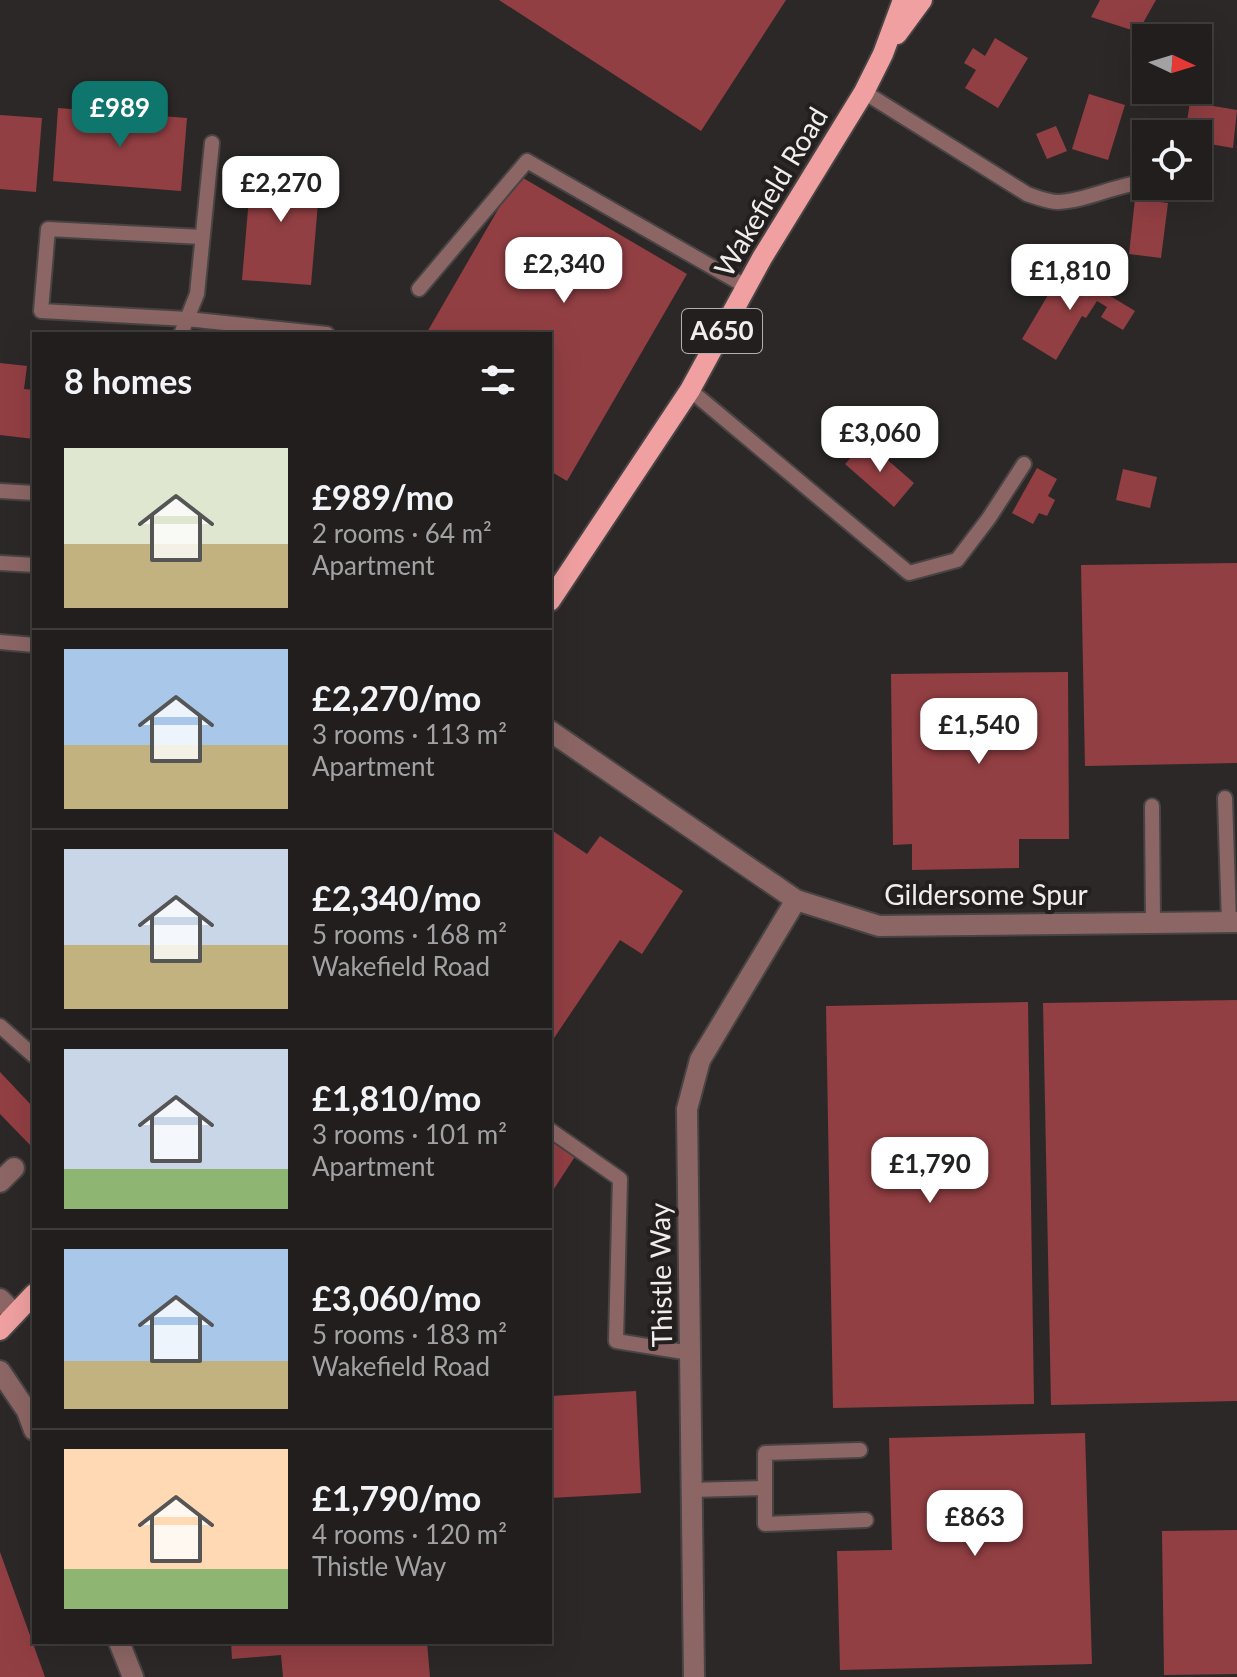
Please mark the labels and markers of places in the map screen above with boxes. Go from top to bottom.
pin: £989 [73,81,167,149]
pin: £2,270 [216,156,346,224]
pin: £2,340 [499,237,629,305]
pin: £1,810 [1005,244,1135,312]
pin: £3,060 [815,406,945,474]
pin: £1,540 [914,698,1044,766]
pin: £1,790 [865,1137,995,1205]
pin: £863 [928,1490,1022,1558]

